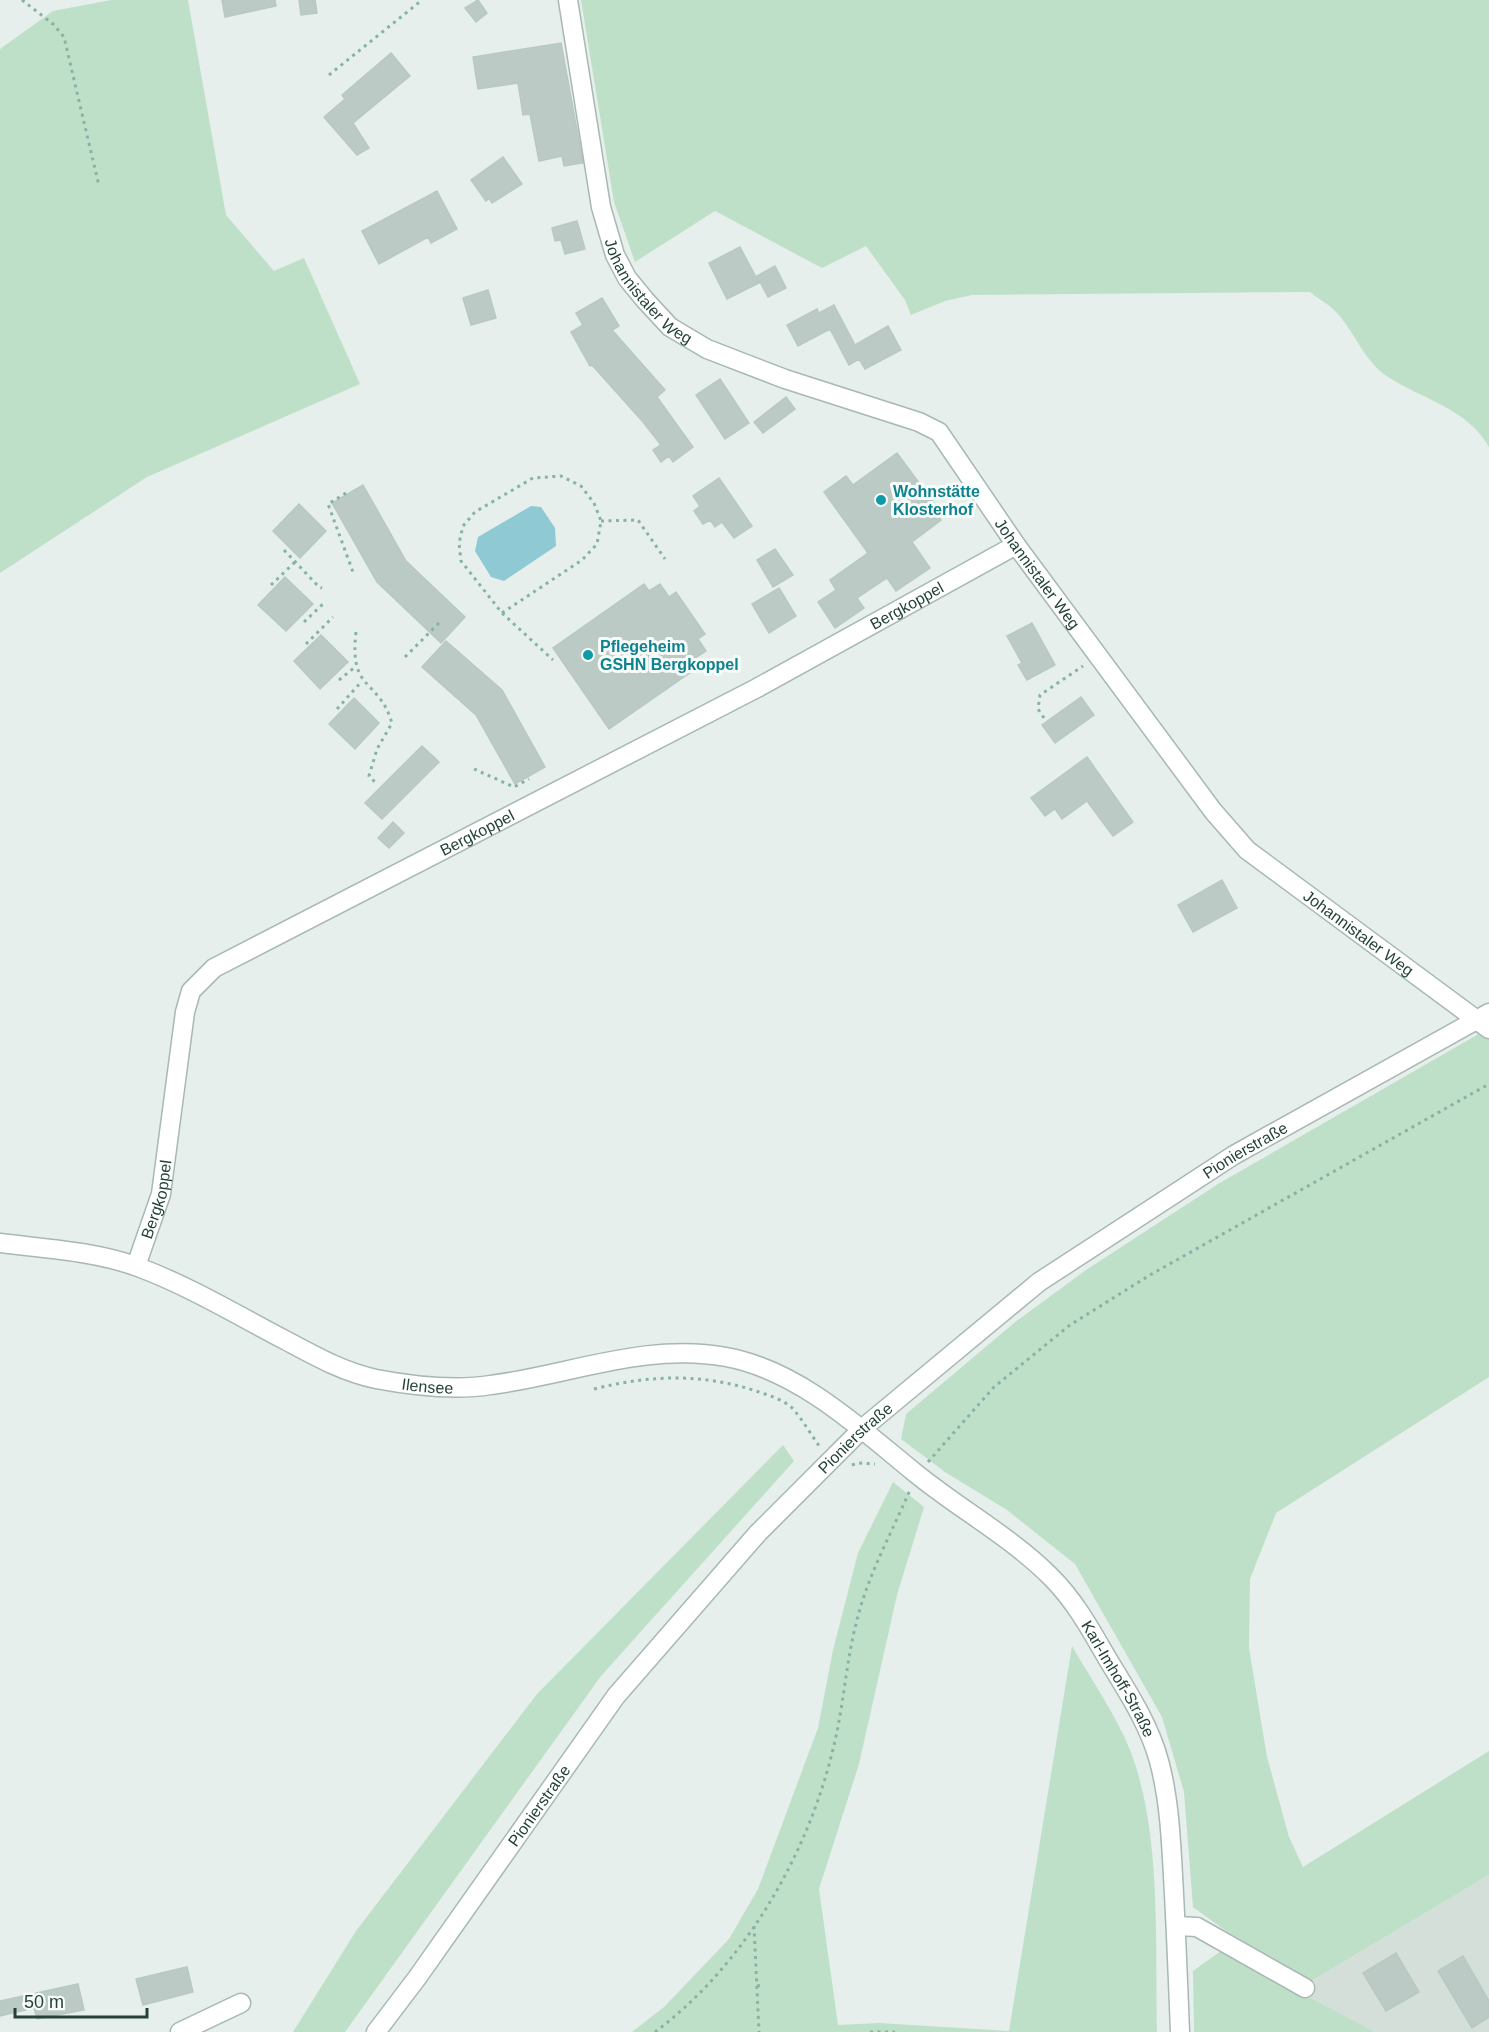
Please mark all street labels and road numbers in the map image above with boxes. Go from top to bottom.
street label: Johannistaler Weg [602,237,695,347]
street label: Johannistaler Weg [992,515,1083,632]
street label: Bergkoppel [867,578,946,632]
street label: Bergkoppel [437,806,517,859]
street label: Johannistaler Weg [1301,886,1417,979]
street label: Pionierstraße [1200,1119,1290,1182]
street label: Bergkoppel [138,1159,174,1241]
street label: Ilensee [401,1375,454,1396]
street label: Pionierstraße [814,1399,895,1477]
street label: Karl-Imhoff-Straße [1079,1617,1158,1740]
street label: Pionierstraße [504,1762,573,1849]

